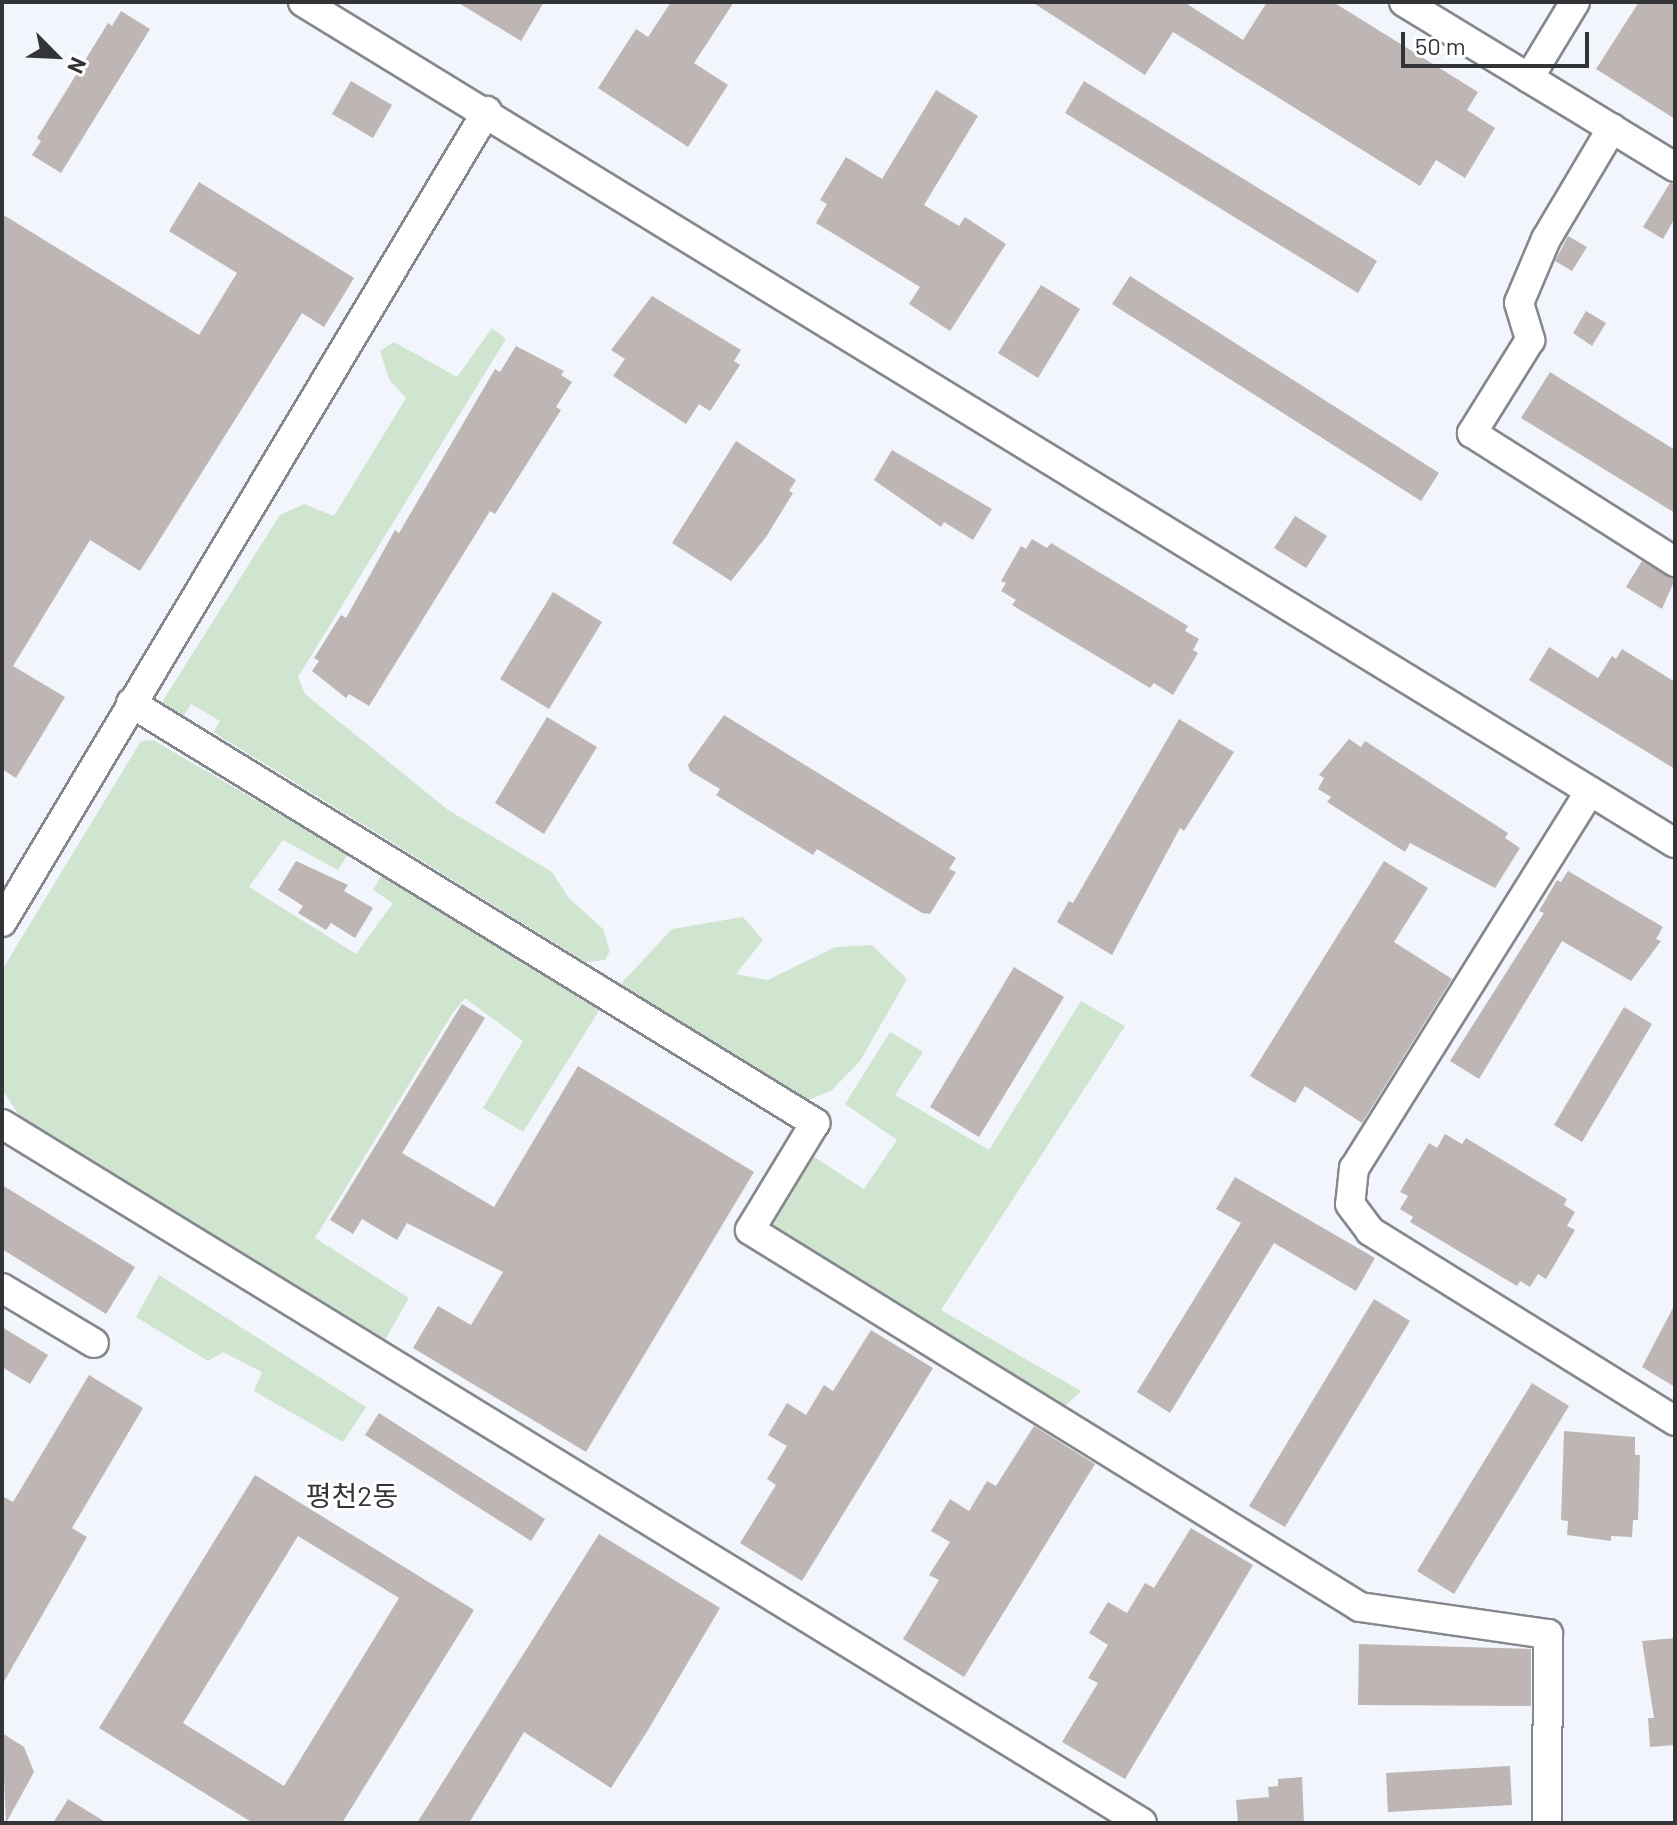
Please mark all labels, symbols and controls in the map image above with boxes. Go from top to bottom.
north arrow [16,16,96,96]
scale bar [1405,16,1593,66]
text: 50 m [1415,31,1466,60]
text: N [63,54,93,78]
district label: 평천2동 [306,1478,398,1512]

